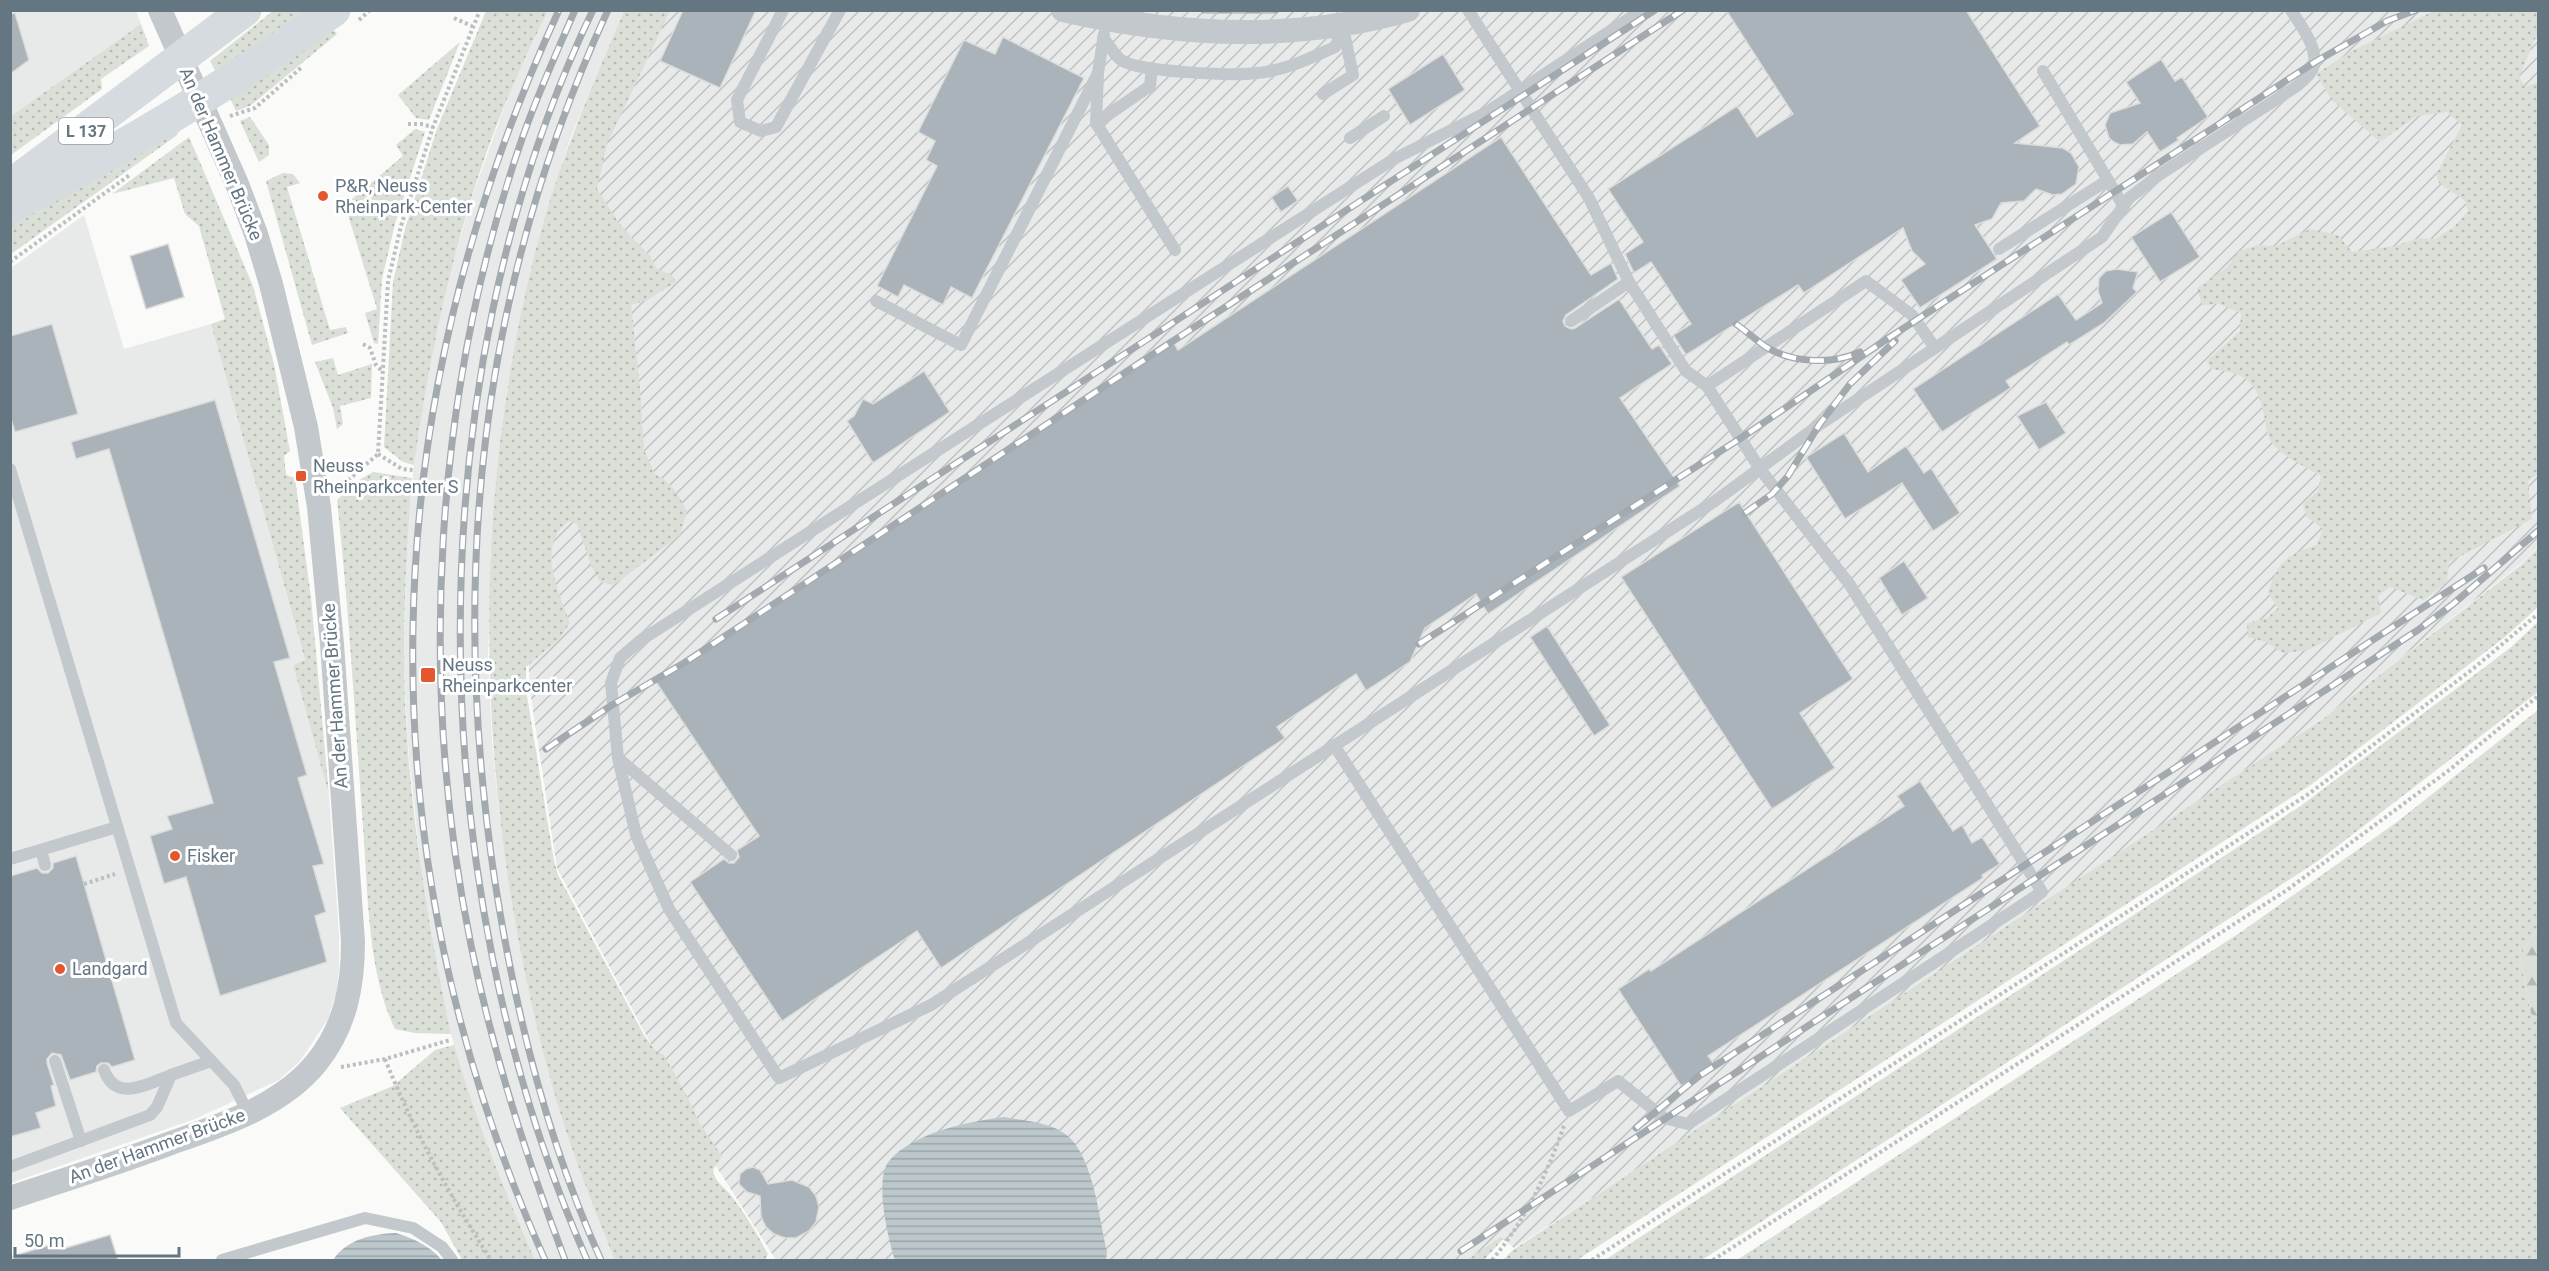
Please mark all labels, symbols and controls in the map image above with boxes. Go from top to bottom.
street label: An der Hammer Brücke [175,64,267,243]
road number: L 137 [59,118,113,144]
place label: P&R, Neuss Rheinpark-Center [335,175,473,217]
marker: P&R, Neuss Rheinpark-Center [316,189,330,203]
place label: Neuss Rheinparkcenter S [313,455,459,497]
marker: Neuss Rheinparkcenter S [294,469,308,483]
street label: An der Hammer Brücke [318,603,351,789]
place label: Neuss Rheinparkcenter [442,654,572,696]
marker: Neuss Rheinparkcenter [419,666,437,684]
place label: Fisker [187,845,235,866]
marker: Fisker [168,849,182,863]
place label: Landgard [72,958,148,979]
marker: Landgard [53,962,67,976]
street label: An der Hammer Brücke [66,1104,248,1187]
scale bar [15,1220,178,1258]
text: 50 m [24,1230,64,1251]

